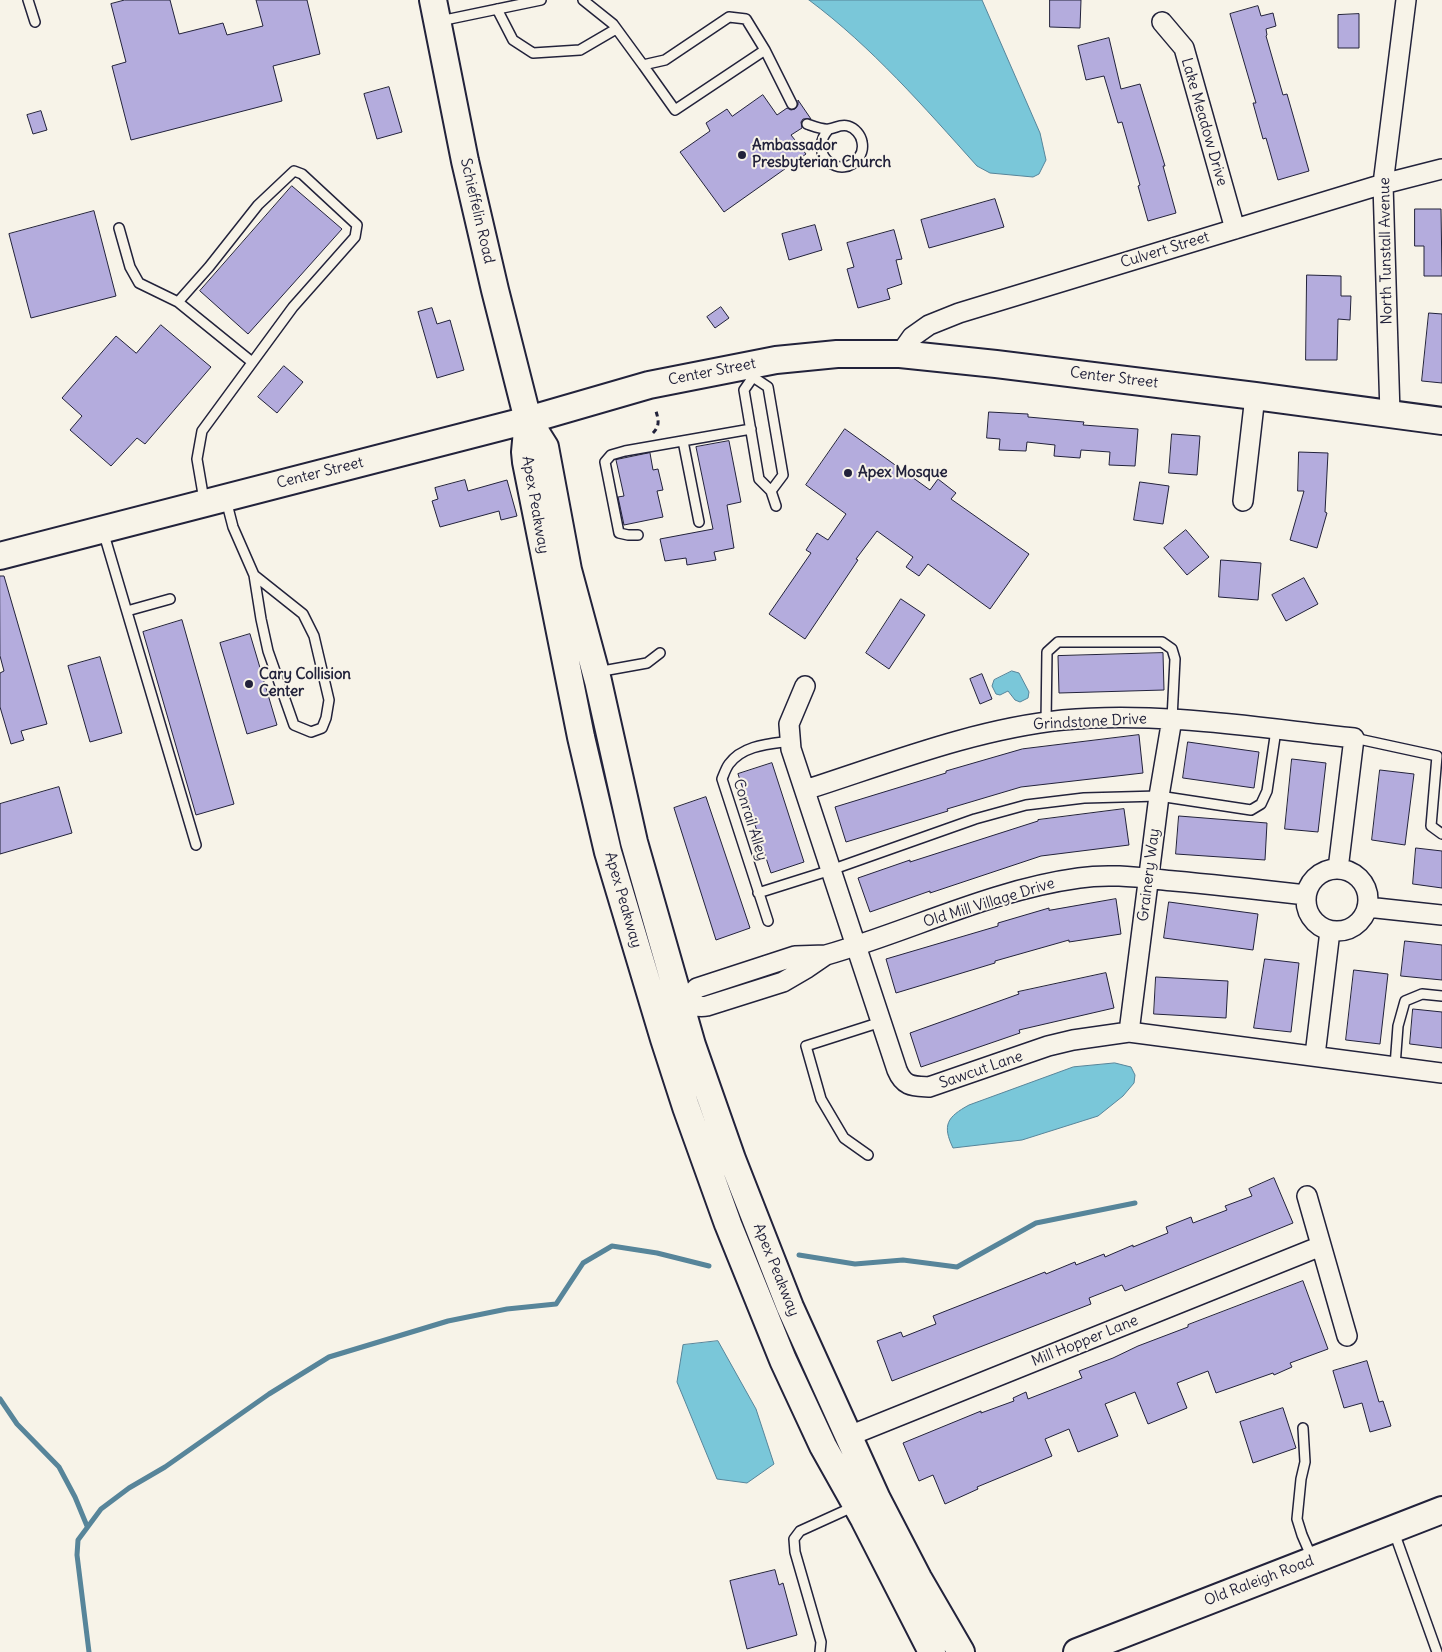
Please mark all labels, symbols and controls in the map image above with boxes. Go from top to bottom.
street label: Lake Meadow Drive [1177,56,1231,188]
place label: Ambassador Presbyterian Church [752,137,891,172]
marker: Ambassador Presbyterian Church [736,149,748,161]
street label: Schieffelin Road [456,156,498,266]
street label: North Tunstall Avenue [1376,177,1396,325]
street label: Culvert Street [1118,228,1212,272]
street label: Center Street [667,355,757,389]
street label: Center Street [1069,364,1159,392]
street label: Center Street [275,454,365,492]
street label: Apex Peakway [518,455,552,555]
place label: Apex Mosque [858,464,948,482]
marker: Apex Mosque [842,467,854,479]
place label: Cary Collision Center [259,666,351,701]
marker: Cary Collision Center [243,678,255,690]
street label: Grindstone Drive [1033,710,1147,734]
street label: Conrail Alley [729,777,771,863]
street label: Grainery Way [1134,827,1164,923]
street label: Apex Peakway [601,850,645,950]
street label: Old Mill Village Drive [921,874,1057,932]
street label: Sawcut Lane [937,1047,1025,1093]
street label: Apex Peakway [749,1221,803,1319]
street label: Mill Hopper Lane [1029,1311,1141,1371]
street label: Old Raleigh Road [1202,1552,1316,1610]

